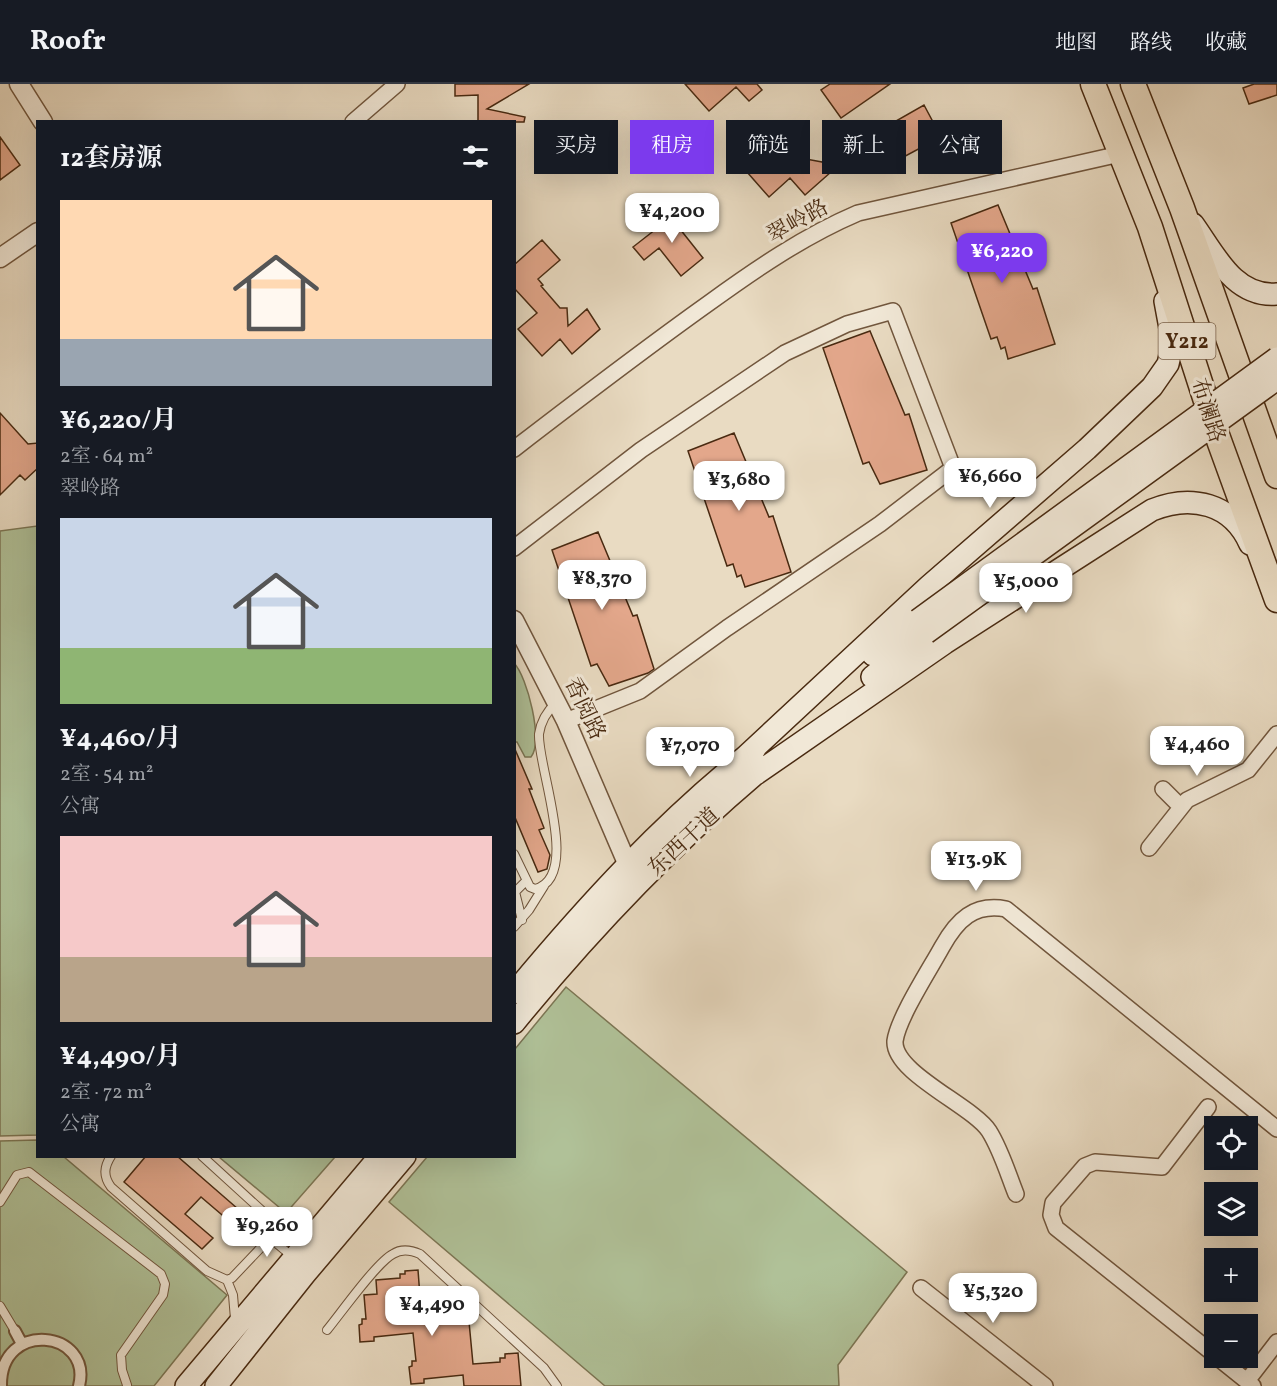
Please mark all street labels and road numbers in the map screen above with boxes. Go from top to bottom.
street label: 翠岭路 [762,193,835,252]
road number: Y212 [1158,323,1216,359]
street label: 布澜路 [1182,375,1232,447]
street label: 香阅路 [556,673,612,746]
street label: 东西干道 [642,801,727,884]

